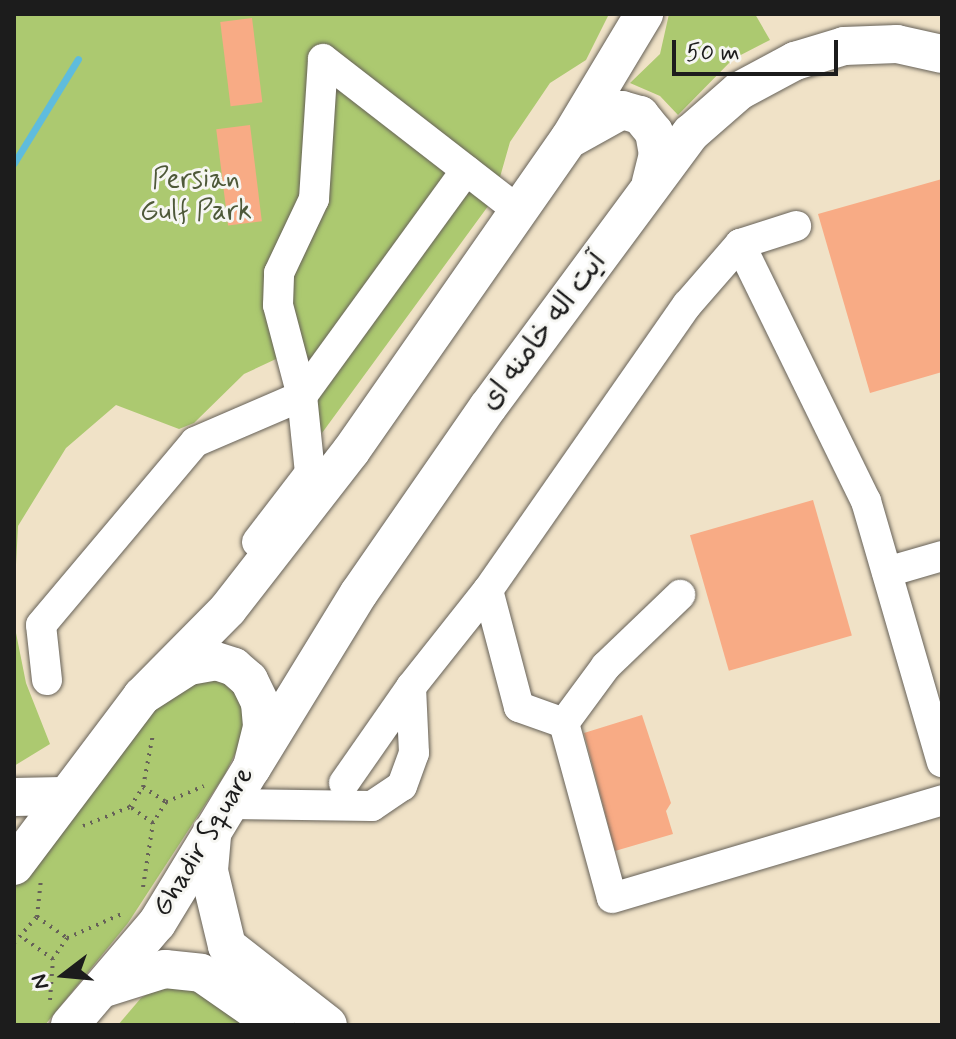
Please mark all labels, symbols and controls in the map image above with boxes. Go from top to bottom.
scale bar [676,24,842,74]
text: 50 m [686,38,740,69]
park label: Persian Gulf Park [140,163,252,229]
street label: آیت اله خامنه ای [474,246,614,418]
street label: Ghadir Square [146,760,262,924]
north arrow [24,935,104,1015]
text: N [25,971,56,993]

